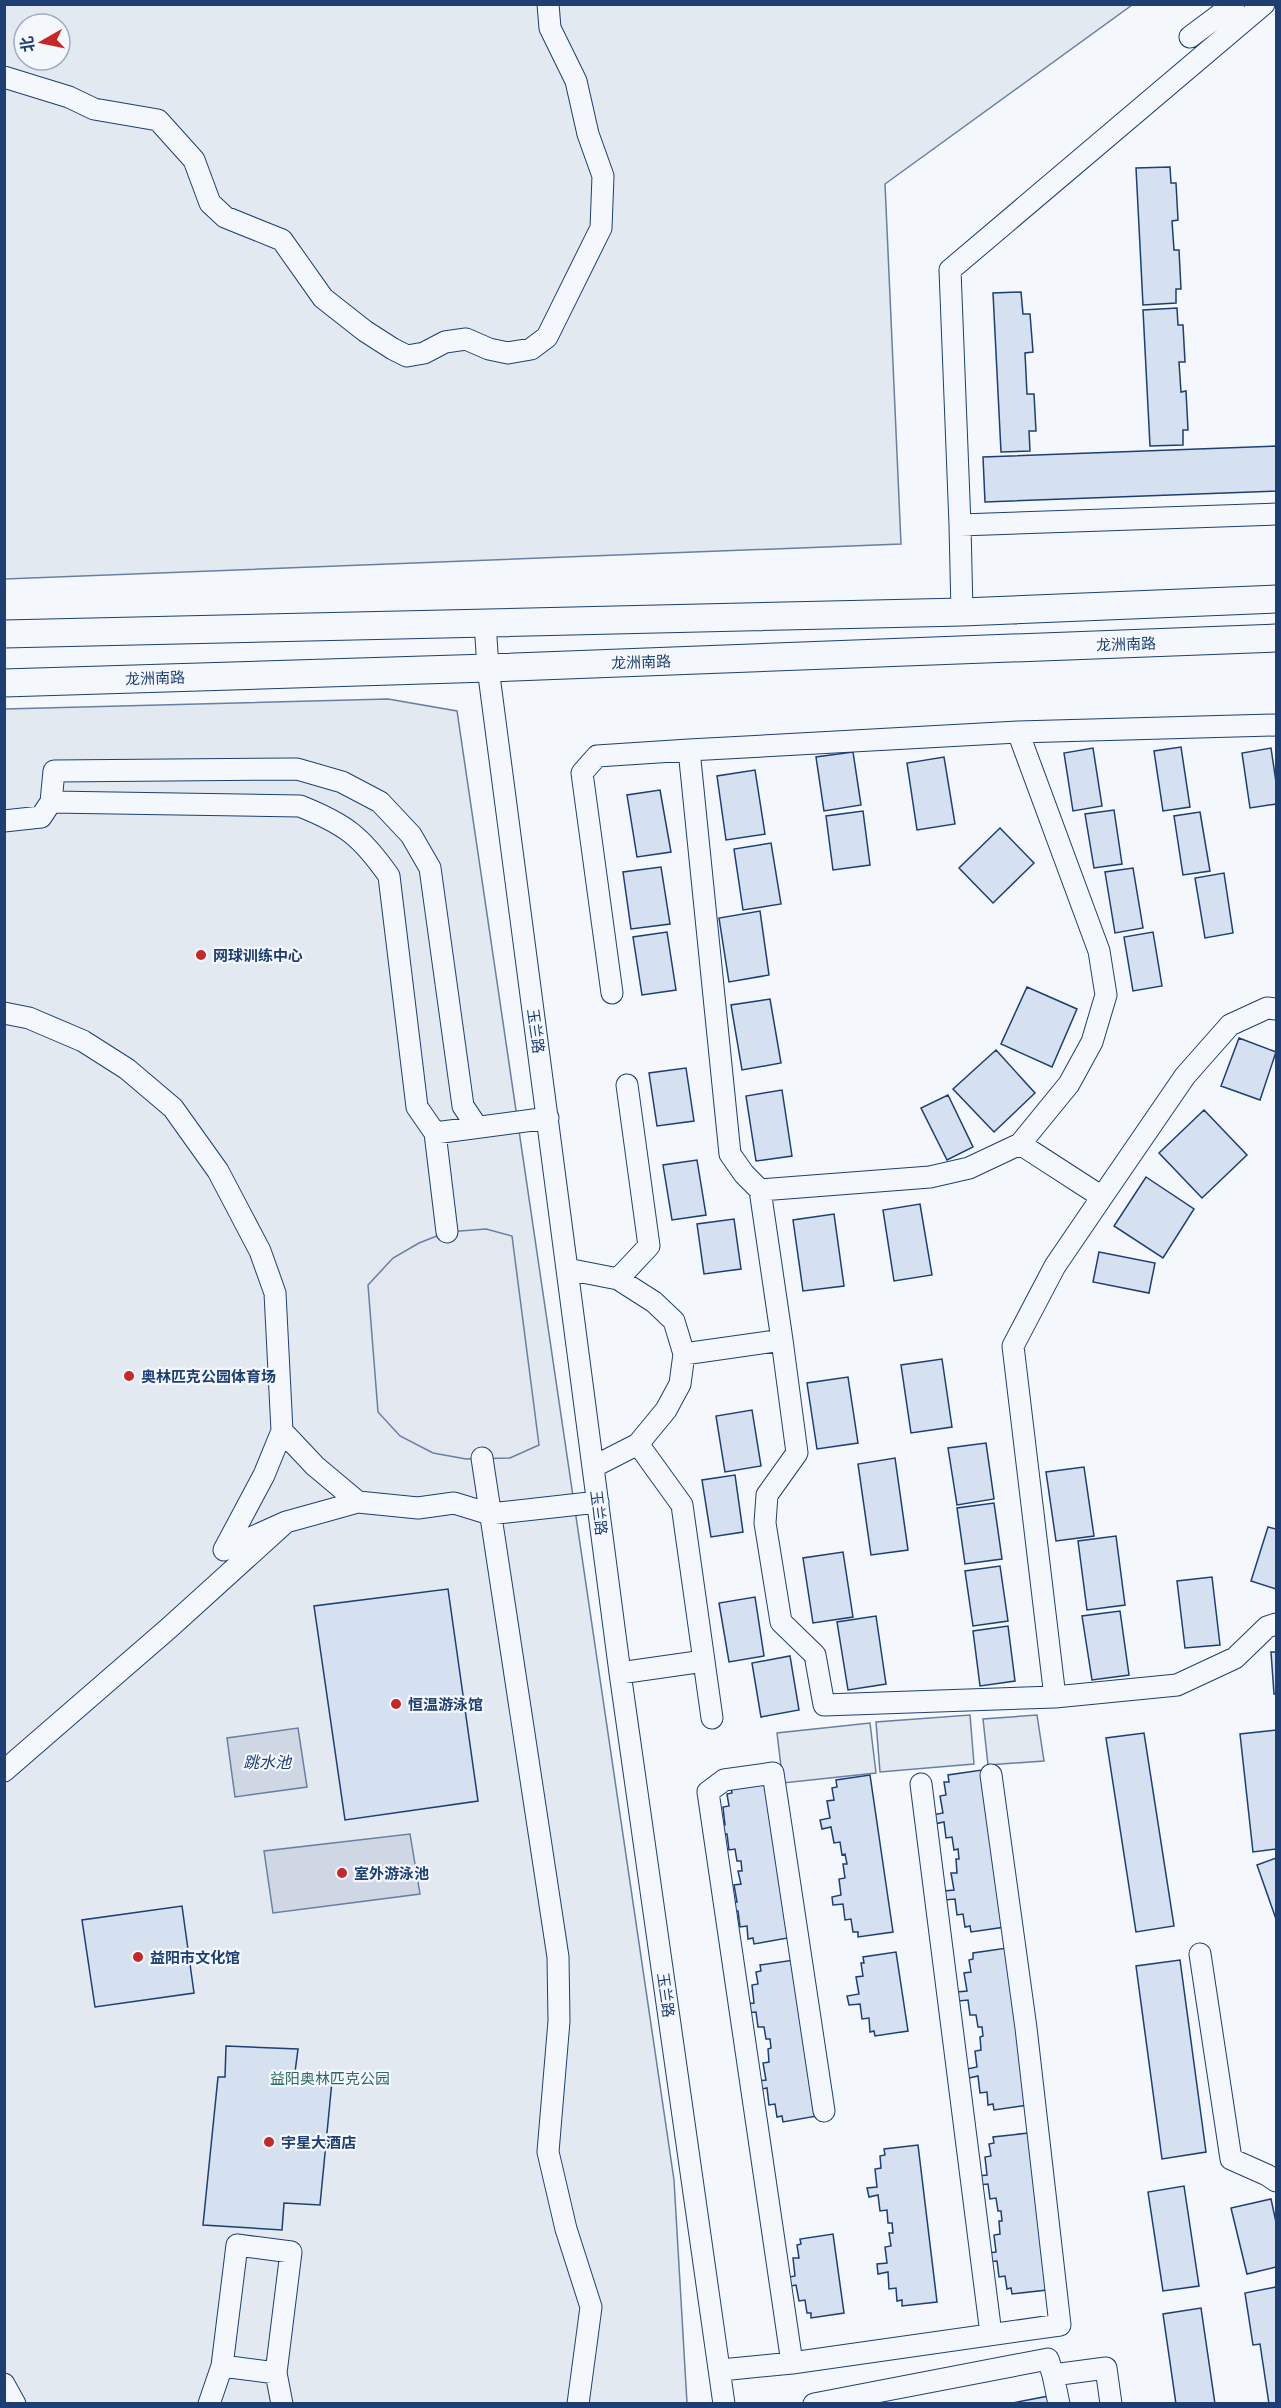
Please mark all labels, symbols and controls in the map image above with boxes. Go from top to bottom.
north arrow [12,12,72,72]
text: 北 [16,35,38,54]
street label: 龙洲南路 [1096,633,1156,655]
street label: 龙洲南路 [611,651,671,673]
street label: 龙洲南路 [125,667,185,689]
place label: 网球训练中心 [213,946,303,965]
marker: 网球训练中心 [194,948,208,962]
street label: 玉兰路 [523,1007,549,1055]
place label: 奥林匹克公园体育场 [141,1367,276,1386]
marker: 奥林匹克公园体育场 [122,1369,136,1383]
street label: 玉兰路 [587,1490,611,1536]
place label: 恒温游泳馆 [408,1695,483,1714]
marker: 恒温游泳馆 [389,1697,403,1711]
water label: 跳水池 [243,1752,293,1772]
place label: 室外游泳池 [354,1864,429,1883]
marker: 室外游泳池 [335,1866,349,1880]
place label: 益阳市文化馆 [150,1948,240,1967]
marker: 益阳市文化馆 [131,1950,145,1964]
street label: 玉兰路 [653,1971,679,2019]
park label: 益阳奥林匹克公园 [270,2069,390,2088]
place label: 宇星大酒店 [281,2133,356,2152]
marker: 宇星大酒店 [262,2135,276,2149]

